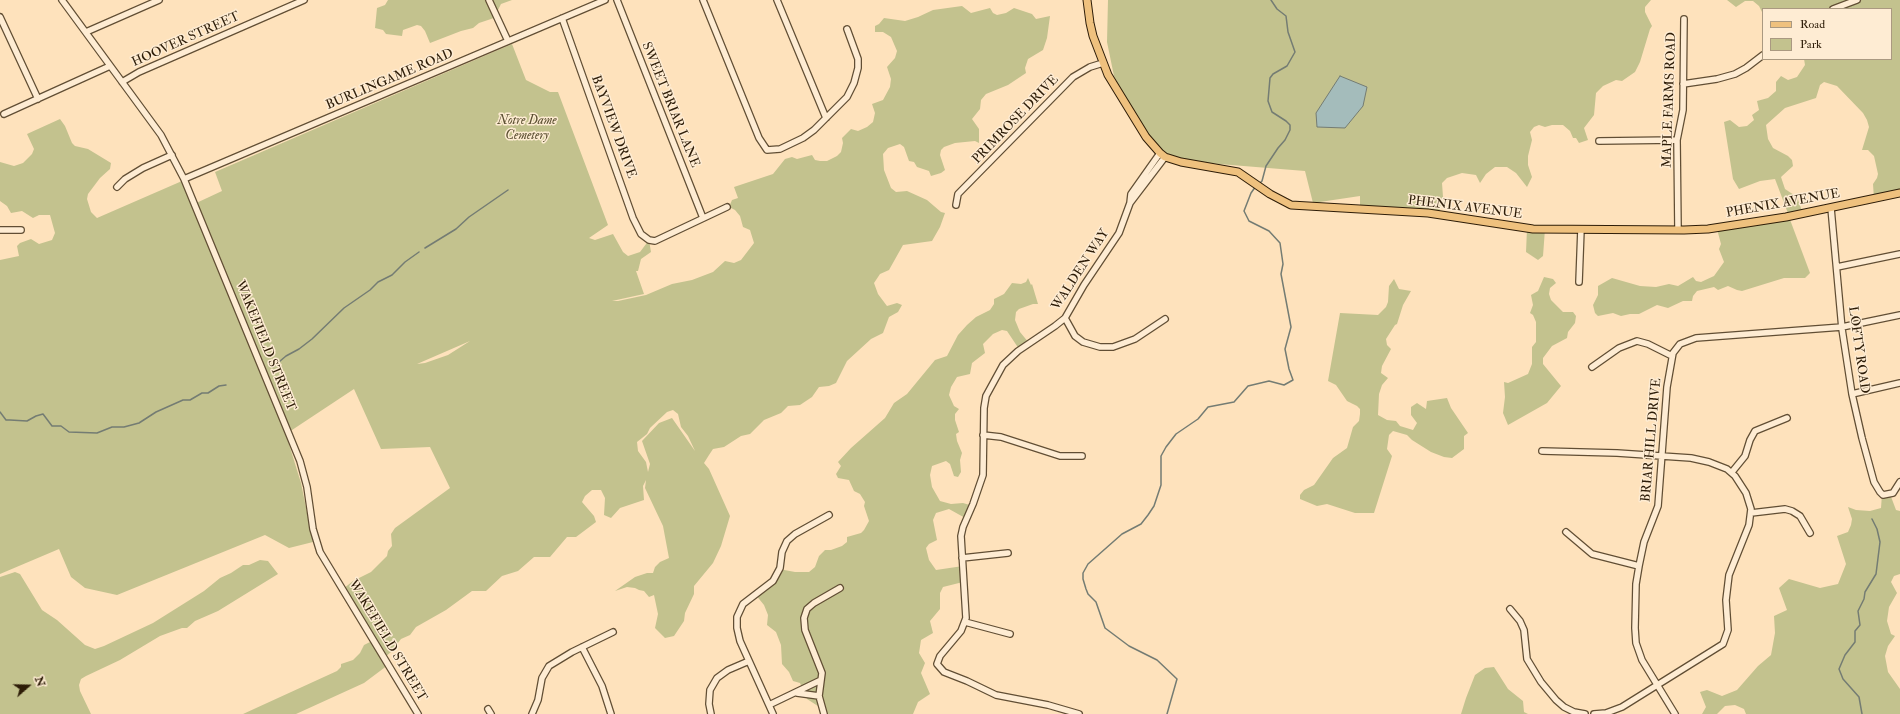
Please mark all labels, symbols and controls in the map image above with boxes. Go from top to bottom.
legend [1762,8,1892,60]
street label: HOOVER STREET [130,9,242,71]
text: Road [1800,17,1825,32]
street label: MAPLE FARMS ROAD [1660,32,1680,168]
text: Park [1800,37,1822,52]
street label: SWEET BRIAR LANE [638,40,702,170]
street label: BURLINGAME ROAD [324,46,456,114]
street label: PRIMROSE DRIVE [970,72,1062,168]
street label: BAYVIEW DRIVE [587,73,639,181]
park label: Notre Dame Cemetery [497,113,557,144]
street label: PHENIX AVENUE [1725,186,1841,222]
street label: PHENIX AVENUE [1407,193,1523,223]
street label: WALDEN WAY [1049,226,1113,314]
street label: WAKEFIELD STREET [232,279,298,413]
street label: LOFTY ROAD [1844,305,1872,395]
street label: BRIAR HILL DRIVE [1639,377,1665,503]
street label: WAKEFIELD STREET [344,577,430,705]
north arrow [8,666,48,706]
text: N [32,675,48,689]

